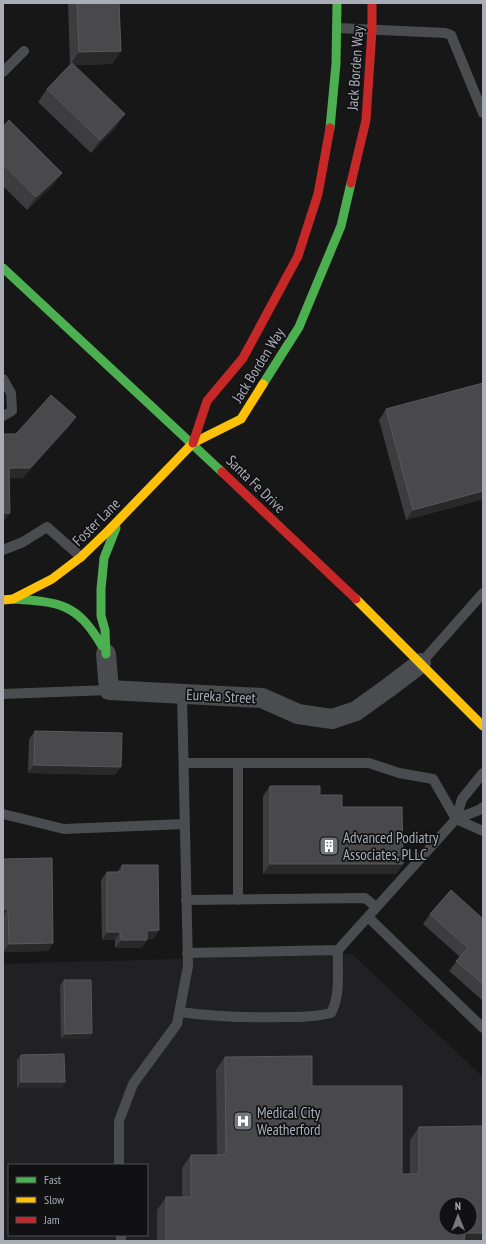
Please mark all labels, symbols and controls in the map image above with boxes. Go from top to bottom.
street label: Jack Borden Way [342,25,367,112]
street label: Jack Borden Way [227,324,289,407]
street label: Santa Fe Drive [222,451,290,517]
street label: Foster Lane [68,494,124,550]
street label: Eureka Street [186,685,256,707]
place label: Advanced Podiatry Associates, PLLC [343,828,439,864]
building icon: Advanced Podiatry Associates, PLLC [318,835,340,857]
place label: Medical City Weatherford [257,1103,321,1139]
hospital icon: Medical City Weatherford [232,1110,254,1132]
legend [8,1164,148,1236]
text: Fast [44,1172,62,1187]
text: Slow [44,1192,65,1207]
north arrow [438,1196,478,1236]
text: N [455,1199,461,1213]
text: Jam [43,1212,60,1227]

